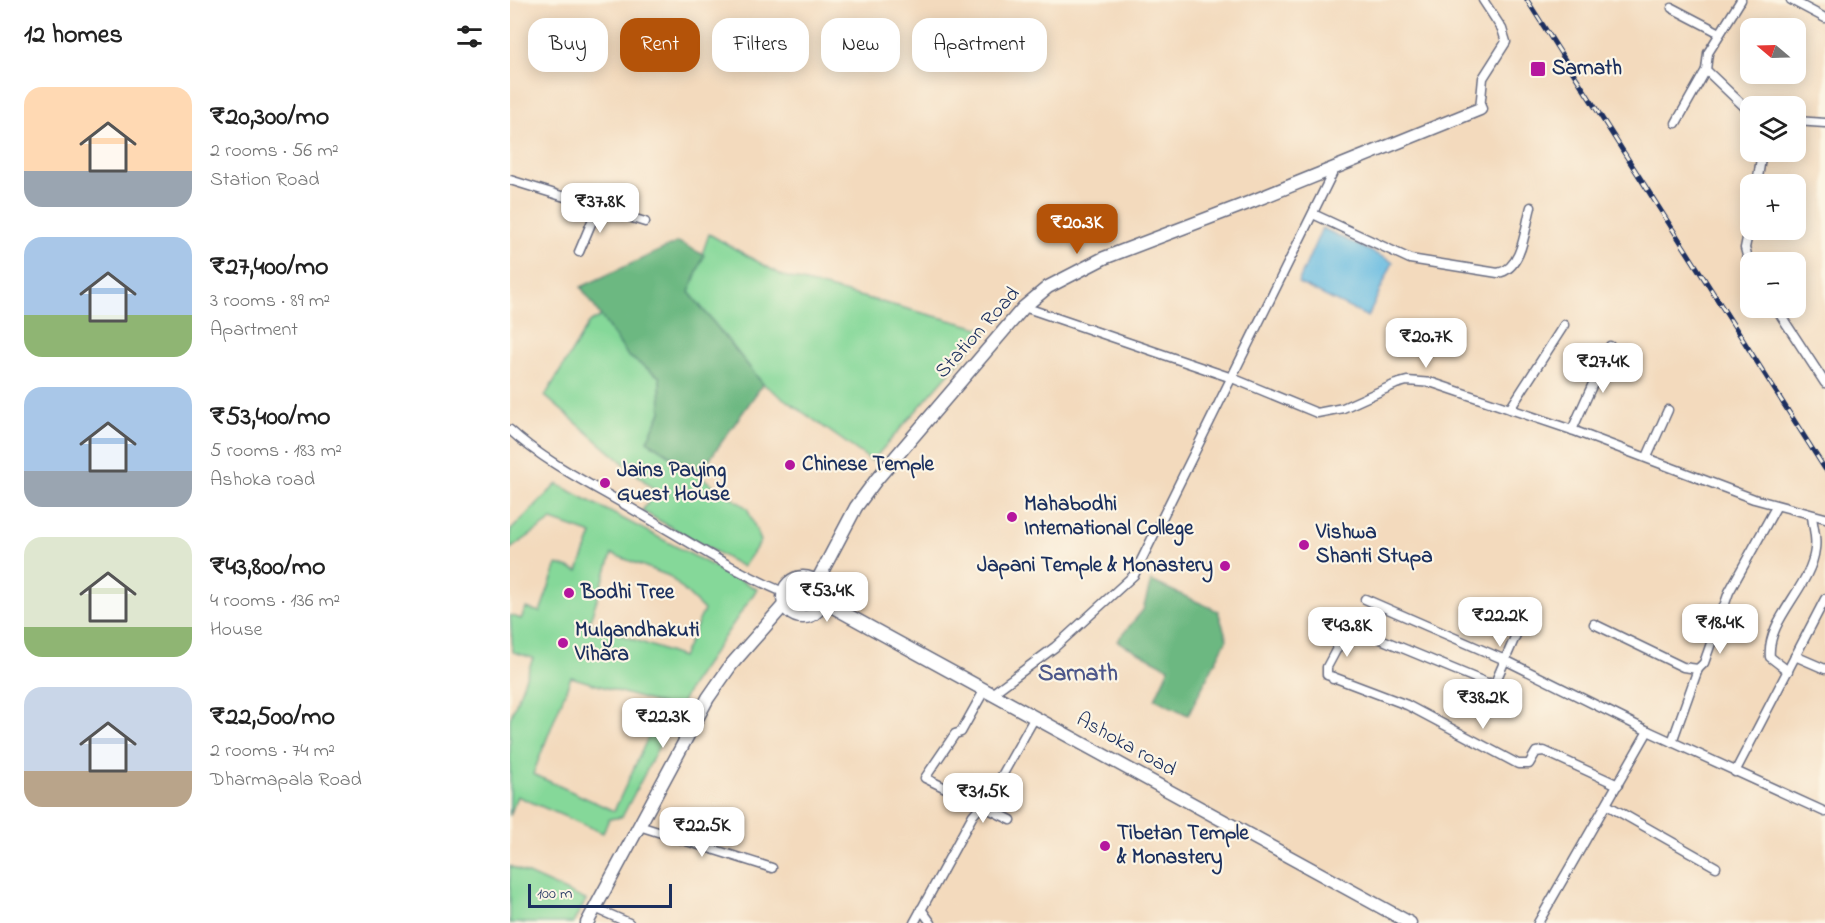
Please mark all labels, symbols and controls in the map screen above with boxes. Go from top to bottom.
text: 12 homes [24,17,123,55]
chip: Buy [528,18,608,72]
chip: Rent [620,18,700,72]
chip: Filters [712,18,809,72]
chip: New [821,18,900,72]
chip: Apartment [912,18,1047,72]
north arrow [1740,18,1806,84]
map controls [1740,18,1806,318]
icon: filters [453,20,486,53]
place label: Sarnath [1552,54,1622,84]
marker: Sarnath [1529,60,1547,78]
button: layers [1740,96,1806,162]
text: ₹20,300/mo [210,99,329,137]
icon: home [72,111,144,183]
text: 2 rooms · 56 m² [210,137,339,166]
text: Station Road [210,166,319,195]
button: + [1740,174,1806,240]
pin: ₹37.8K [551,183,649,234]
text: ₹37.8K [575,188,625,217]
pin: ₹20.3K [1028,204,1126,255]
text: ₹20.3K [1051,209,1103,238]
text: ₹27,400/mo [210,249,329,287]
button: − [1740,252,1806,318]
icon: home [72,261,144,333]
street label: Station Road [928,280,1028,386]
text: 3 rooms · 89 m² [210,287,330,316]
text: Apartment [210,316,298,345]
pin: ₹20.7K [1377,318,1475,369]
text: ₹20.7K [1400,323,1452,352]
pin: ₹27.4K [1554,343,1652,394]
text: ₹27.4K [1577,348,1629,377]
text: ₹53,400/mo [210,399,331,437]
icon: home [72,411,144,483]
text: 5 rooms · 183 m² [210,437,342,466]
place label: Chinese Temple [802,450,934,480]
place label: Jains Paying Guest House [617,456,730,510]
marker: Chinese Temple [783,458,797,472]
text: Ashoka road [210,466,315,495]
marker: Jains Paying Guest House [598,476,612,490]
place label: Mahabodhi International College [1024,490,1194,546]
marker: Mahabodhi International College [1005,510,1019,524]
place label: Vishwa Shanti Stupa [1315,518,1433,572]
marker: Vishwa Shanti Stupa [1297,538,1311,552]
text: ₹43,800/mo [210,549,326,587]
place label: Japani Temple & Monastery [977,551,1213,583]
marker: Japani Temple & Monastery [1218,559,1232,573]
icon: home [72,561,144,633]
pin: ₹53.4K [778,572,876,623]
text: ₹53.4K [800,577,854,606]
place label: Bodhi Tree [580,578,675,608]
marker: Bodhi Tree [562,586,576,600]
text: 4 rooms · 136 m² [210,587,340,616]
pin: ₹22.2K [1451,597,1549,648]
text: ₹22.2K [1472,602,1528,631]
pin: ₹18.4K [1671,604,1769,655]
pin: ₹43.8K [1298,607,1396,658]
text: ₹18.4K [1696,609,1744,638]
text: ₹43.8K [1322,612,1372,641]
text: House [210,616,263,645]
place label: Mulgandhakuti Vihara [574,616,700,670]
marker: Mulgandhakuti Vihara [556,636,570,650]
district label: Sarnath [1038,657,1118,692]
pin: ₹38.2K [1434,679,1532,730]
text: ₹38.2K [1457,684,1509,713]
pin: ₹22.3K [614,698,712,749]
text: ₹22,500/mo [210,699,335,737]
text: ₹22.3K [636,703,690,732]
street label: Ashoka road [1071,705,1182,785]
icon: home [72,711,144,783]
text: 2 rooms · 74 m² [210,737,335,766]
text: Dharmapala Road [210,766,362,795]
pin: ₹31.5K [934,773,1032,824]
text: ₹31.5K [957,778,1009,807]
pin: ₹22.5K [653,807,751,858]
text: ₹22.5K [673,812,731,841]
place label: Tibetan Temple & Monastery [1116,819,1249,875]
marker: Tibetan Temple & Monastery [1098,839,1112,853]
scale bar [528,881,672,908]
text: 100 m [537,882,572,906]

